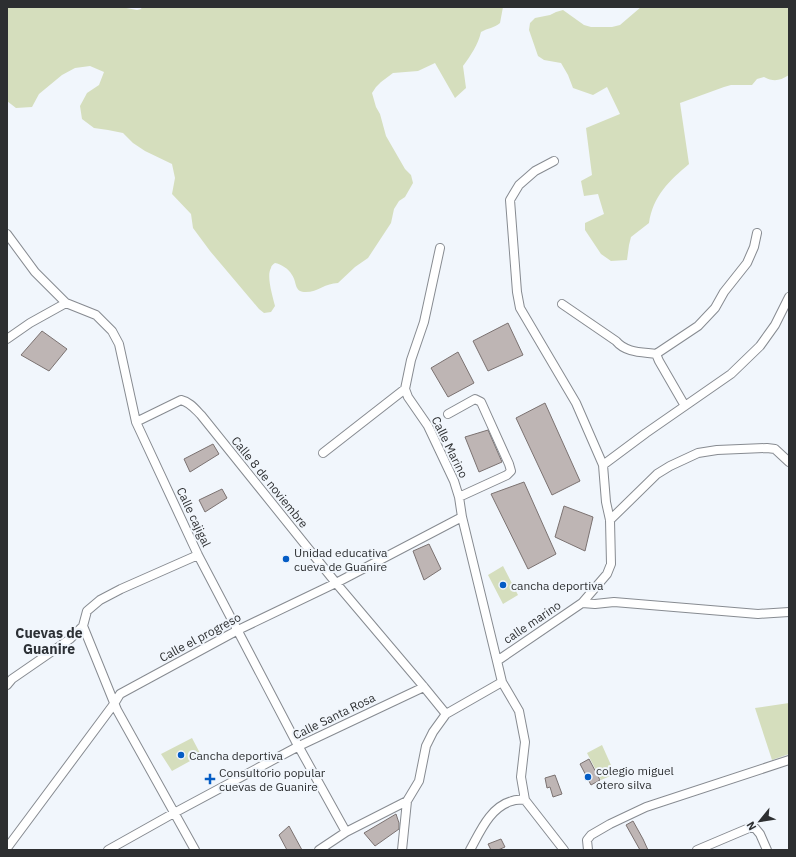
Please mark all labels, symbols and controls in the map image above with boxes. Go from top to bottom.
street label: Calle Marino [429,414,472,481]
street label: Calle 8 de noviembre [228,433,312,531]
street label: Calle cajigal [174,485,214,549]
place label: Unidad educativa cueva de Guanire [294,545,388,574]
marker: Unidad educativa cueva de Guanire [281,554,291,564]
place label: cancha deportiva [511,578,604,593]
marker: cancha deportiva [498,580,508,590]
street label: calle marino [500,597,564,647]
street label: Calle el progreso [157,609,244,665]
district label: Cuevas de Guanire [15,624,83,658]
street label: Calle Santa Rosa [290,689,378,742]
place label: Cancha deportiva [189,748,283,763]
marker: Cancha deportiva [176,750,186,760]
place label: colegio miguel otero silva [596,763,674,792]
place label: Consultorio popular cuevas de Guanire [219,765,326,794]
marker: colegio miguel otero silva [583,772,593,782]
marker: Consultorio popular cuevas de Guanire [204,773,216,785]
north arrow [740,801,780,841]
text: N [743,819,759,833]

